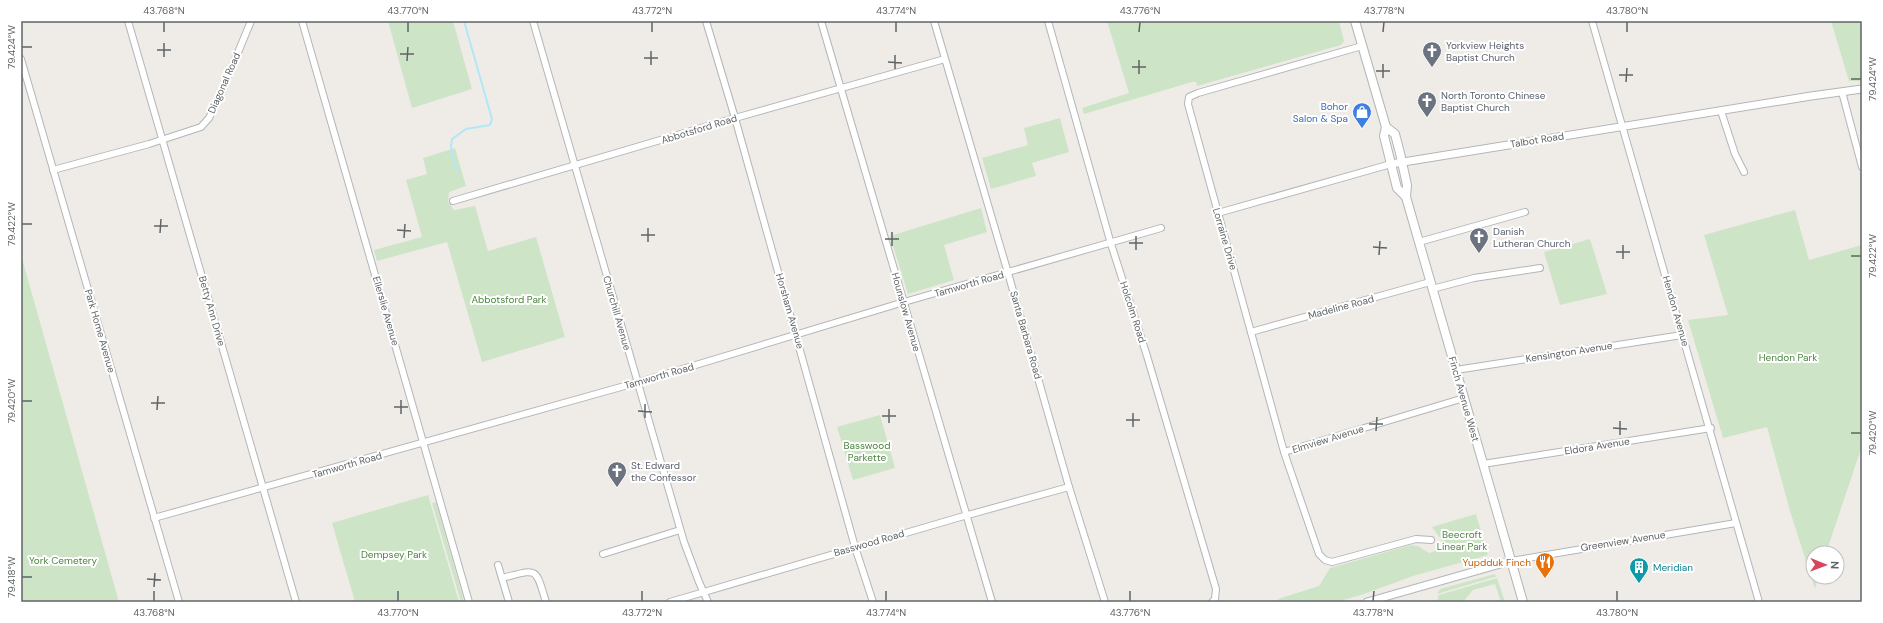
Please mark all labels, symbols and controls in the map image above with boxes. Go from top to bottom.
text: 43.768°N [143,4,185,17]
text: 43.770°N [387,4,429,17]
text: 43.772°N [632,4,672,17]
text: 43.774°N [876,4,916,17]
text: 43.776°N [1120,4,1160,17]
text: 43.778°N [1364,4,1404,17]
text: 43.780°N [1606,4,1648,17]
text: 79.424°W [5,25,18,69]
place label: Yorkview Heights Baptist Church [1446,39,1524,64]
church icon: Yorkview Heights Baptist Church [1421,40,1443,68]
street label: Diagonal Road [205,50,243,116]
text: 79.424°W [1866,57,1879,101]
place label: North Toronto Chinese Baptist Church [1441,89,1546,114]
church icon: North Toronto Chinese Baptist Church [1416,90,1438,118]
place label: Bohor Salon & Spa [1293,100,1348,125]
shop icon: Bohor Salon & Spa [1351,101,1373,129]
street label: Abbotsford Road [659,111,739,147]
street label: Talbot Road [1509,129,1565,151]
text: 79.422°W [5,202,18,246]
street label: Lorraine Drive [1210,206,1240,272]
place label: Danish Lutheran Church [1493,225,1571,250]
church icon: Danish Lutheran Church [1468,226,1490,254]
text: 79.422°W [1866,234,1879,278]
street label: Tamworth Road [933,268,1005,300]
street label: Hounslow Avenue [889,271,924,353]
street label: Horsham Avenue [773,272,807,351]
street label: Churchill Avenue [600,274,634,352]
street label: Hendon Avenue [1660,274,1692,348]
street label: Betty Ann Drive [196,275,228,348]
street label: Ellerslie Avenue [370,275,402,347]
street label: Holcolm Road [1117,280,1149,344]
street label: Park Home Avenue [82,288,118,375]
street label: Santa Barbara Road [1007,289,1045,381]
street label: Madeline Road [1307,292,1375,322]
park label: Abbotsford Park [471,293,547,306]
street label: Kensington Avenue [1525,339,1614,365]
park label: Hendon Park [1759,351,1817,364]
street label: Finch Avenue West [1446,355,1482,443]
street label: Tamworth Road [623,360,695,392]
text: 79.420°W [5,378,18,423]
text: 79.420°W [1866,410,1879,455]
street label: Elmview Avenue [1291,422,1366,456]
street label: Eldora Avenue [1563,434,1631,458]
park label: Basswood Parkette [844,439,890,464]
street label: Tamworth Road [311,449,383,481]
place label: St. Edward the Confessor [631,459,697,484]
church icon: St. Edward the Confessor [606,460,628,488]
street label: Basswood Road [832,527,906,559]
park label: Beecroft Linear Park [1437,528,1487,553]
street label: Greenview Avenue [1580,528,1667,554]
north arrow [1805,545,1845,585]
park label: Dempsey Park [361,548,427,561]
restaurant icon: Yupdduk Finch [1534,551,1556,579]
park label: York Cemetery [29,554,98,567]
text: 79.418°W [5,556,18,598]
place label: Yupdduk Finch [1463,556,1531,569]
building icon: Meridian [1628,556,1650,584]
place label: Meridian [1653,561,1693,574]
text: N [1828,561,1842,569]
text: 43.768°N [133,606,175,619]
text: 43.770°N [377,606,419,619]
text: 43.772°N [622,606,662,619]
text: 43.774°N [866,606,906,619]
text: 43.776°N [1110,606,1150,619]
text: 43.778°N [1353,606,1393,619]
text: 43.780°N [1596,606,1638,619]

